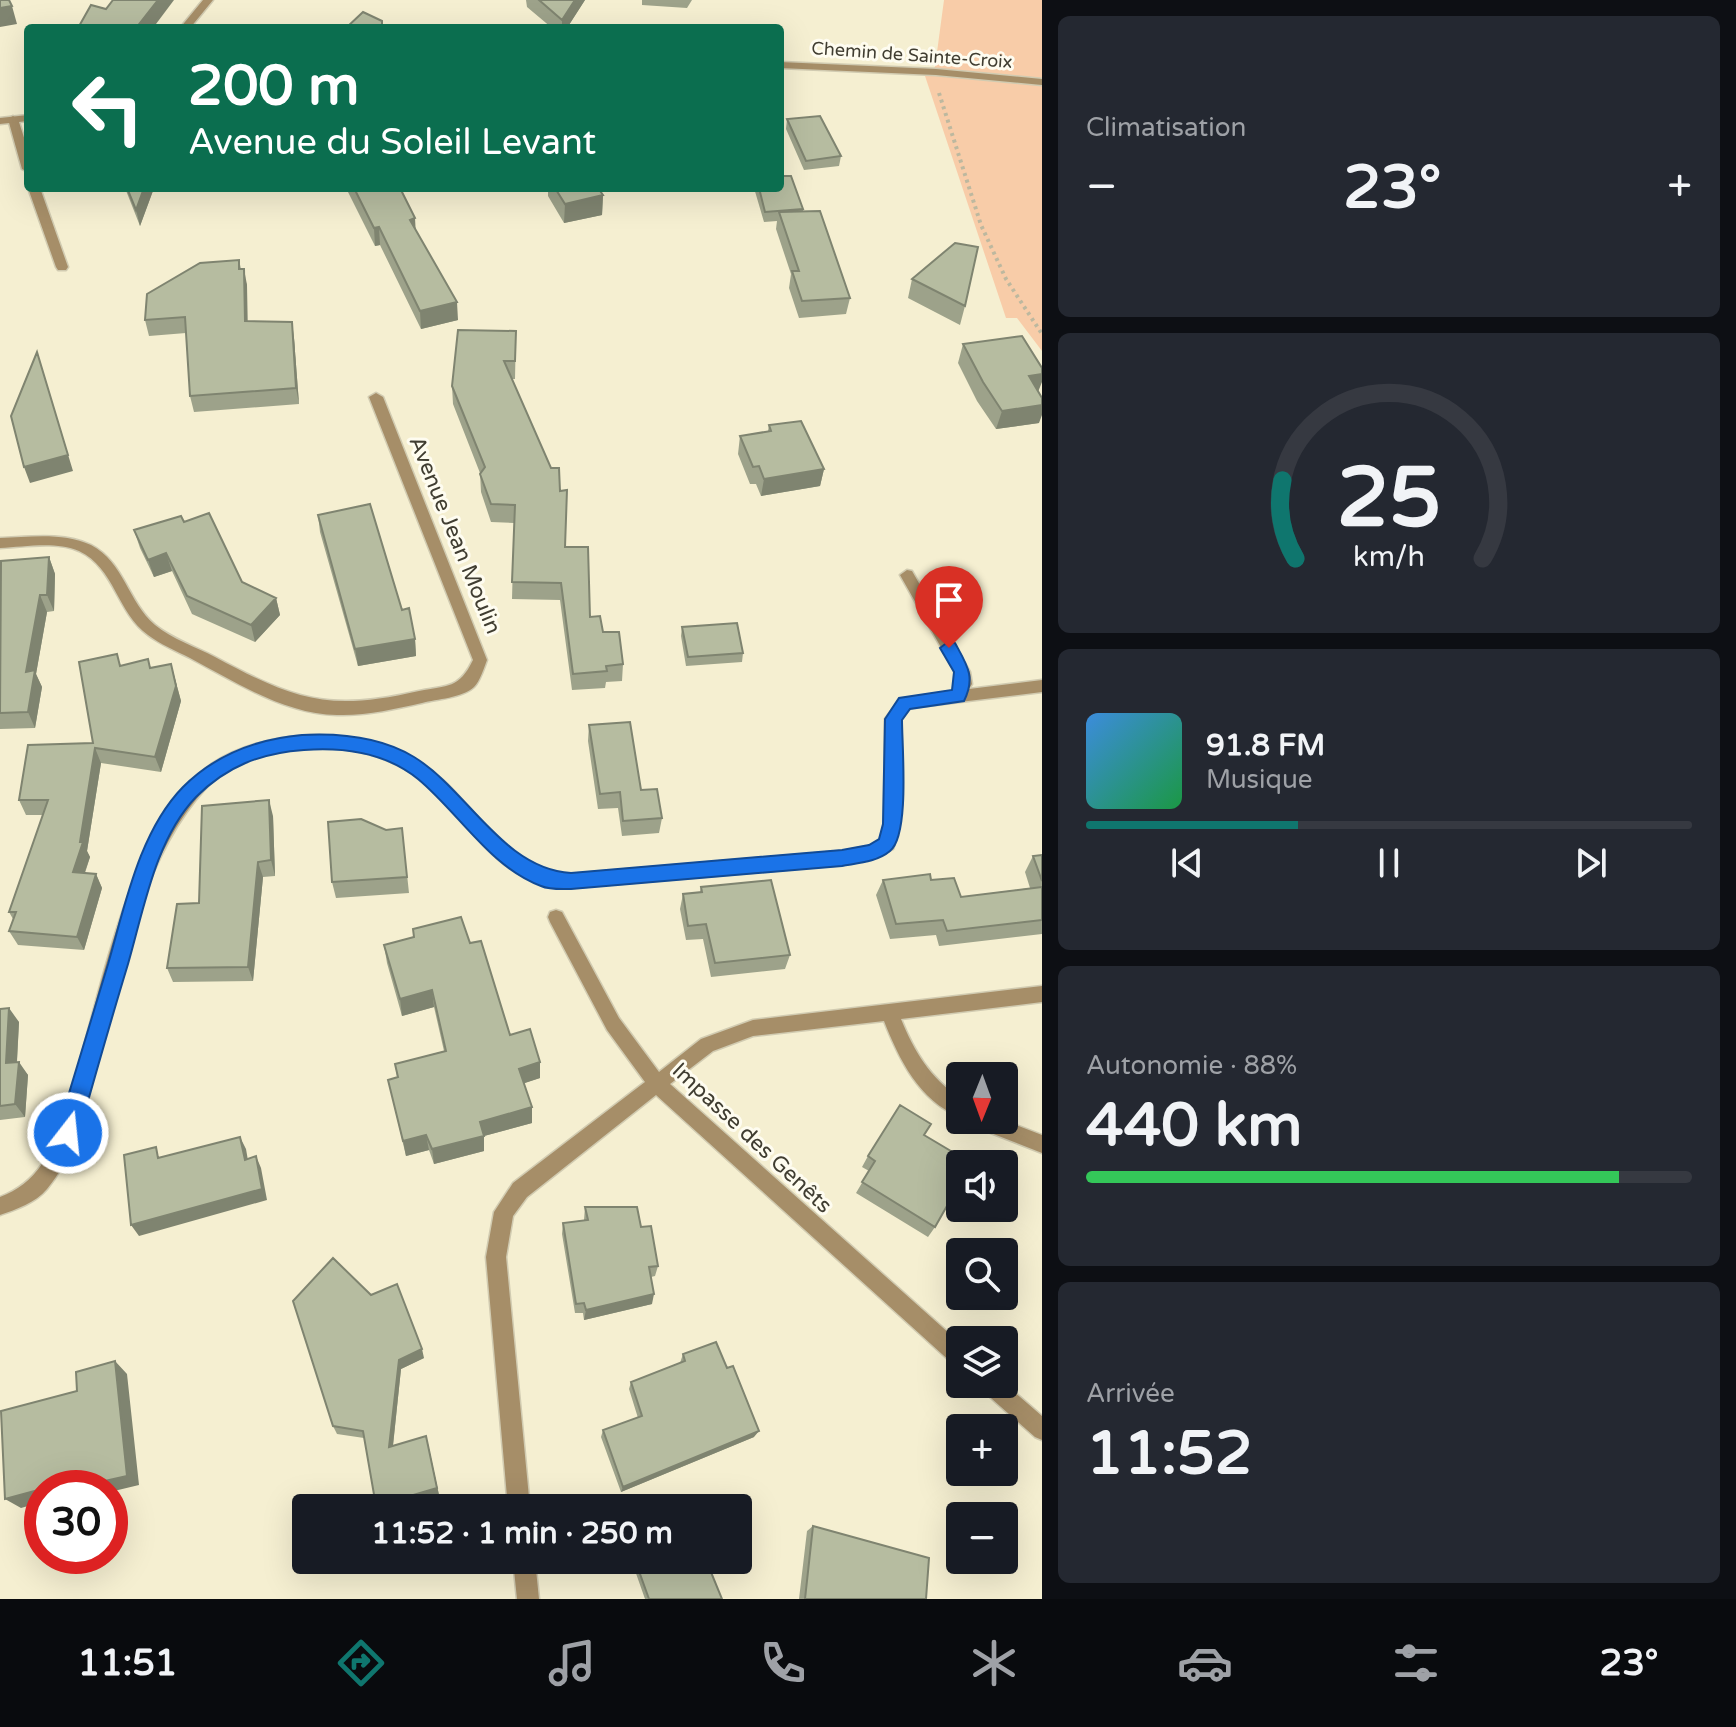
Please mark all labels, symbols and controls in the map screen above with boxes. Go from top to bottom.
street label: Chemin de Sainte-Croix [811,37,1013,73]
text: 200 m [188,53,359,120]
icon: left [56,56,160,160]
text: Climatisation [1086,112,1246,143]
text: Avenue du Soleil Levant [188,121,596,164]
text: 23° [1343,152,1441,224]
text: − [1086,161,1117,214]
text: + [1667,161,1692,214]
street label: Avenue Jean Moulin [403,432,507,638]
text: 25 [1337,448,1441,548]
text: km/h [1353,540,1425,574]
pin [915,566,983,648]
icon: arrive [927,578,971,622]
text: 91.8 FM [1206,727,1325,764]
text: Musique [1206,764,1313,795]
icon: previous [1165,841,1209,885]
icon: pause [1367,841,1411,885]
icon: next [1569,841,1613,885]
text: Autonomie · 88% [1086,1050,1297,1081]
street label: Impasse des Genêts [667,1057,837,1219]
north arrow [946,1062,1018,1134]
map controls [946,1062,1018,1574]
text: 440 km [1086,1090,1302,1162]
position arrow [26,1091,110,1175]
button: sound [946,1150,1018,1222]
button: search [946,1238,1018,1310]
button: layers [946,1326,1018,1398]
text: Arrivée [1086,1378,1175,1409]
button: + [946,1414,1018,1486]
text: 11:52 [1086,1418,1252,1490]
speed limit sign: 30 [24,1470,128,1574]
button: − [946,1502,1018,1574]
text: 11:52 · 1 min · 250 m [371,1515,673,1552]
icon: directions [333,1635,389,1691]
icon: music [544,1635,600,1691]
icon: phone [755,1635,811,1691]
icon: climate [966,1635,1022,1691]
icon: car [1177,1635,1233,1691]
icon: filters [1388,1635,1444,1691]
text: 11:51 [78,1642,177,1685]
text: 23° [1600,1642,1658,1685]

